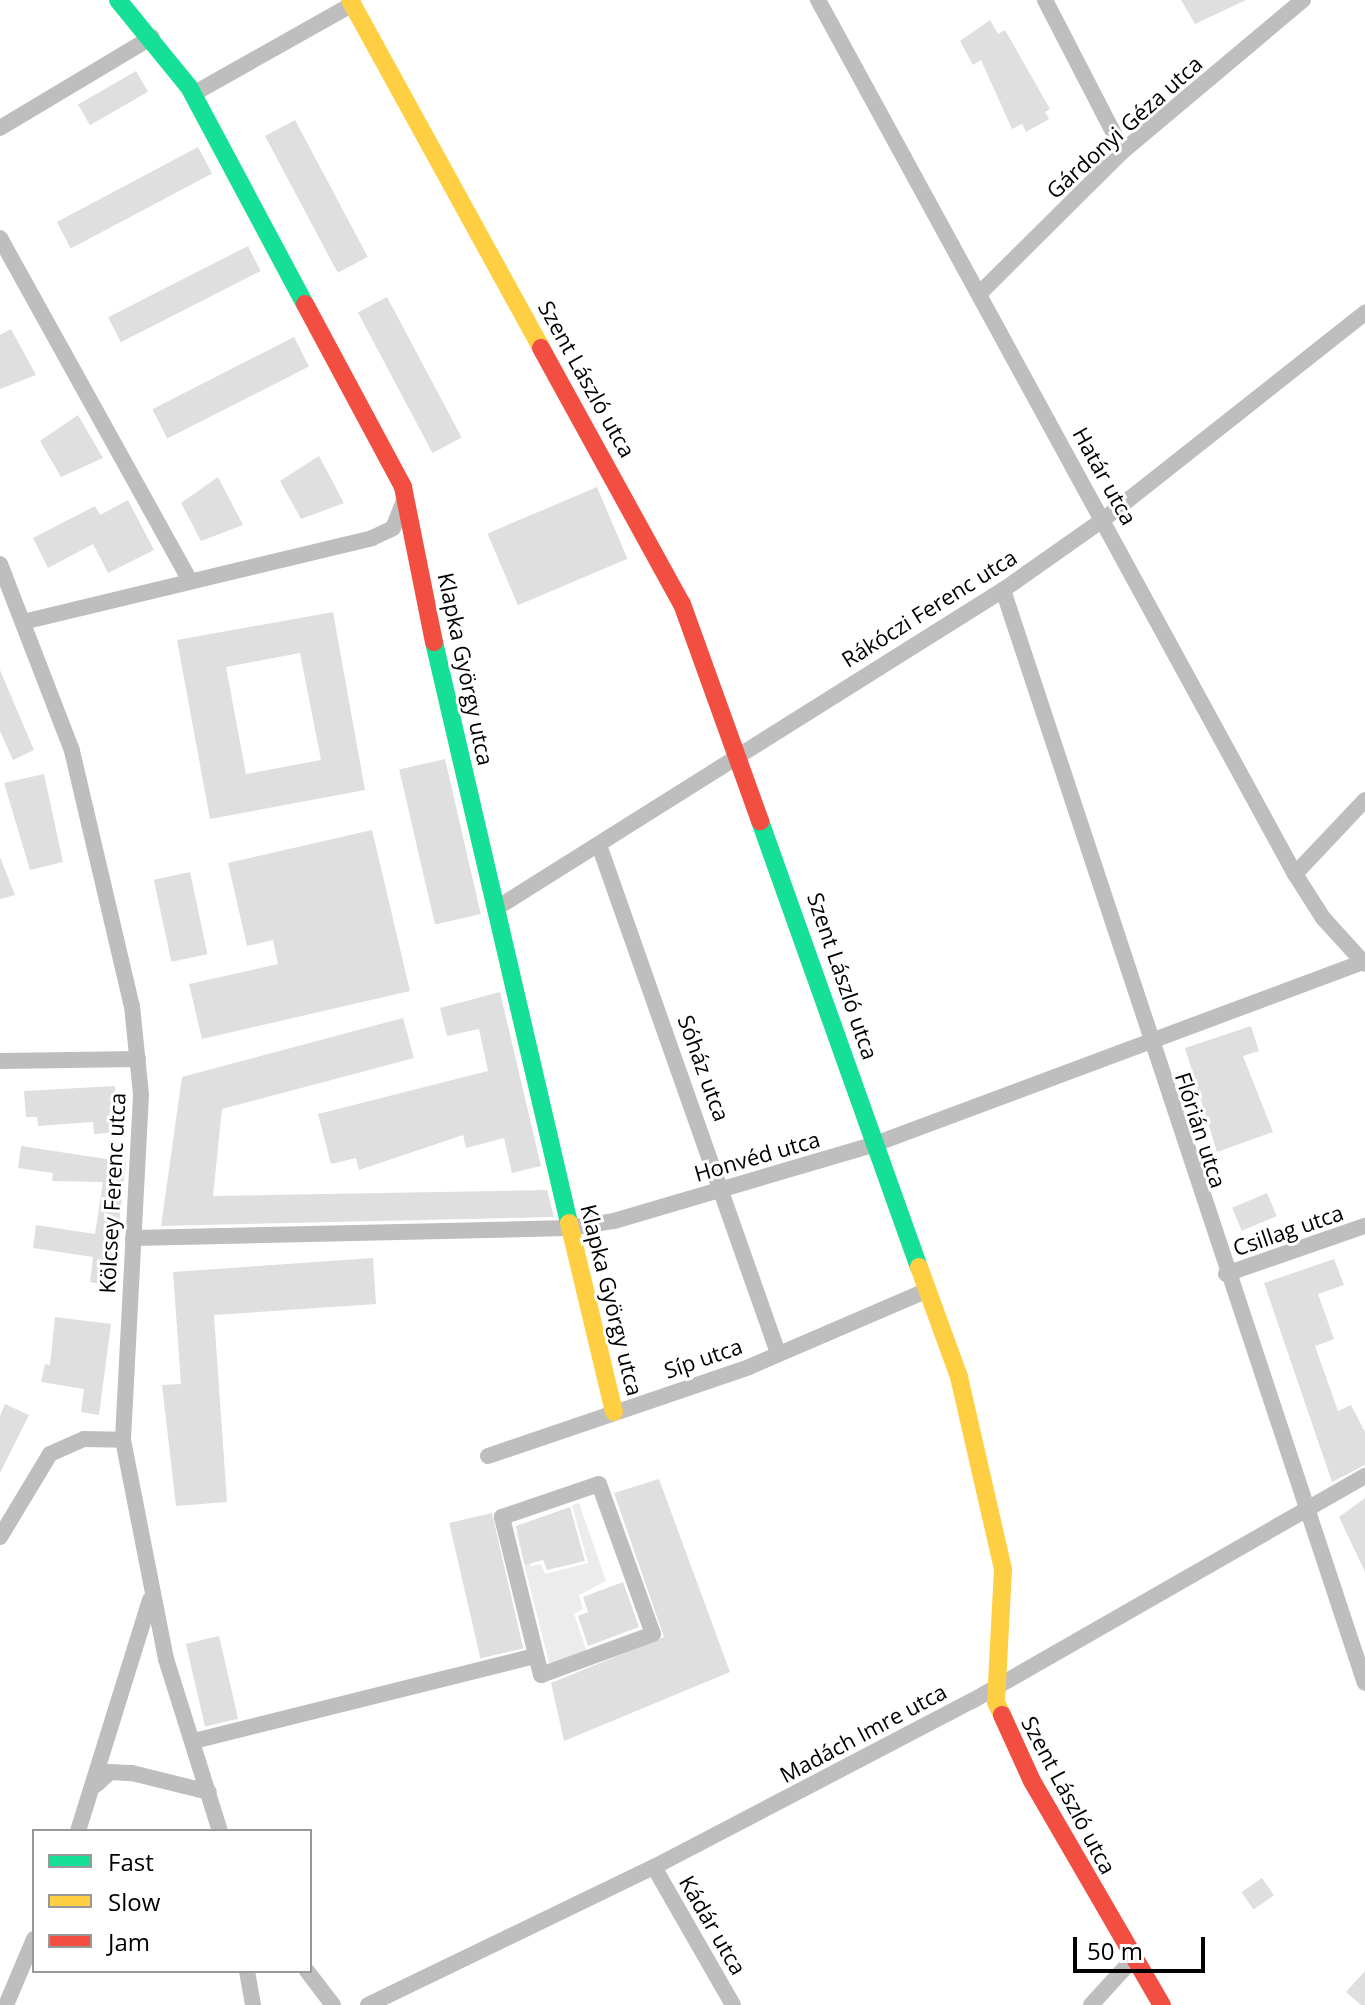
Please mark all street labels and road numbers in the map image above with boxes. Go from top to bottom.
street label: Gárdonyi Géza utca [1041,50,1207,204]
street label: Szent László utca [533,296,641,462]
street label: Határ utca [1067,423,1143,529]
street label: Rákóczi Ferenc utca [837,543,1021,673]
street label: Klapka György utca [433,570,499,768]
street label: Szent László utca [802,889,884,1063]
street label: Sóház utca [673,1011,735,1125]
street label: Flórián utca [1170,1069,1232,1191]
street label: Kölcsey Ferenc utca [94,1092,130,1294]
street label: Honvéd utca [691,1125,823,1187]
street label: Csillag utca [1229,1199,1347,1261]
street label: Klapka György utca [575,1202,649,1398]
street label: Síp utca [660,1332,746,1384]
street label: Madách Imre utca [775,1678,951,1788]
street label: Szent László utca [1016,1712,1122,1878]
street label: Kádár utca [674,1871,752,1979]

